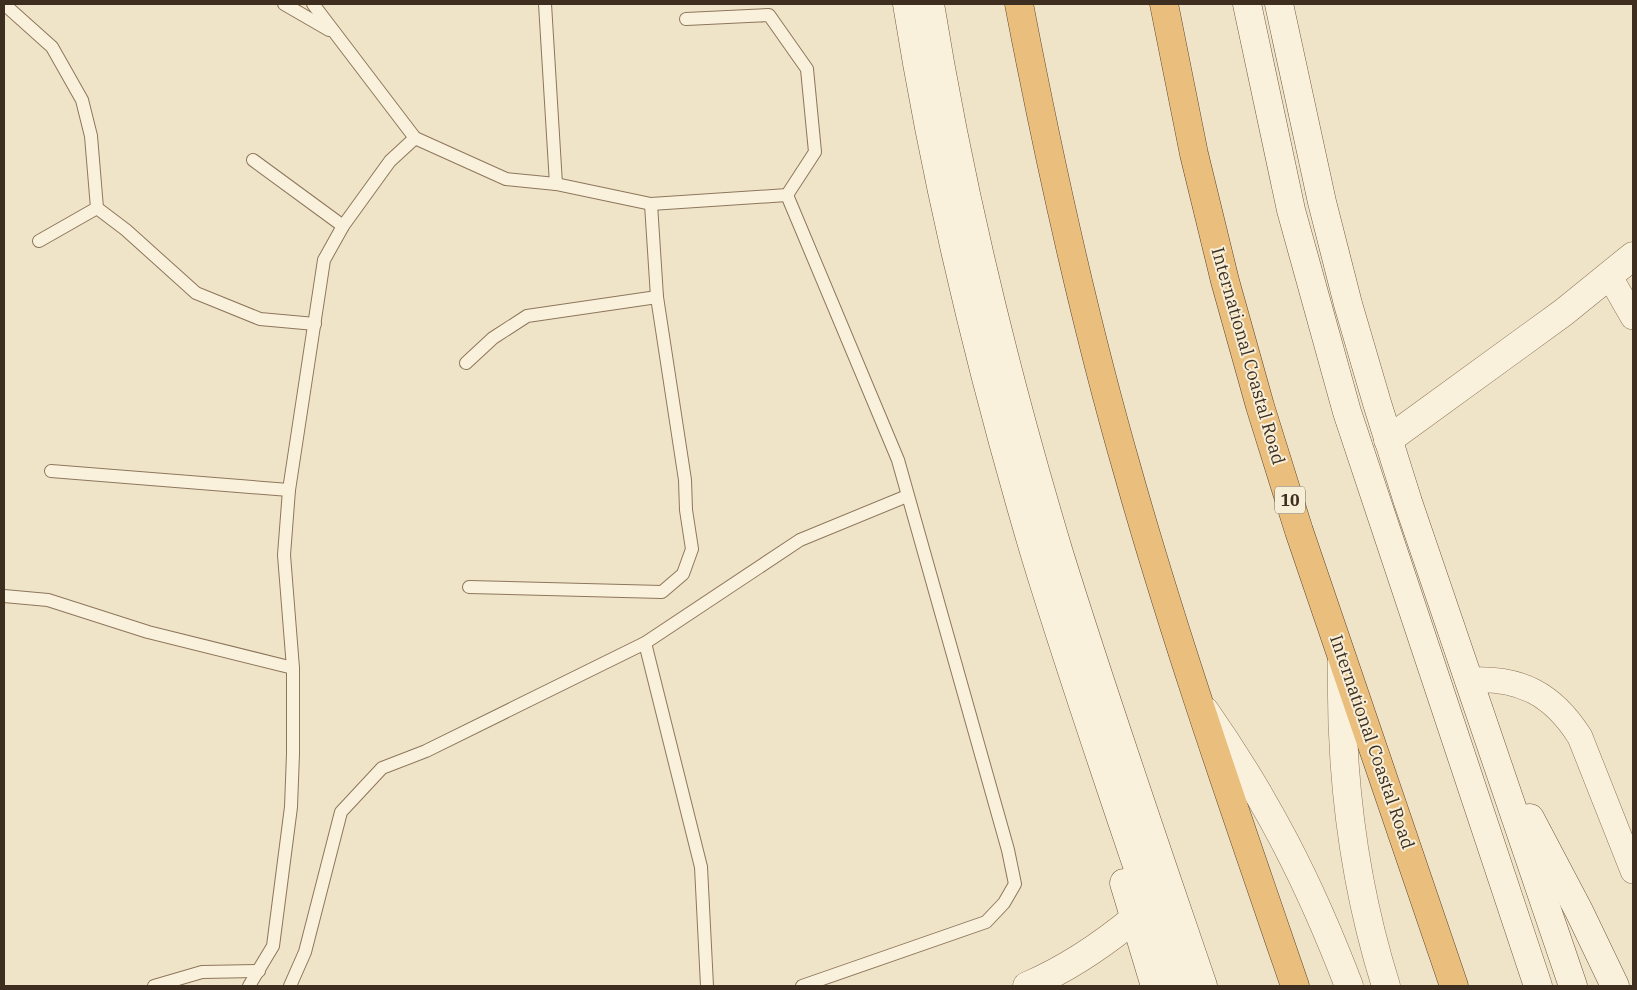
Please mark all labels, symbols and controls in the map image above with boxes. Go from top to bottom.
street label: International Coastal Road [1206,245,1291,467]
road number: 10 [1275,486,1305,514]
street label: International Coastal Road [1325,632,1420,852]

